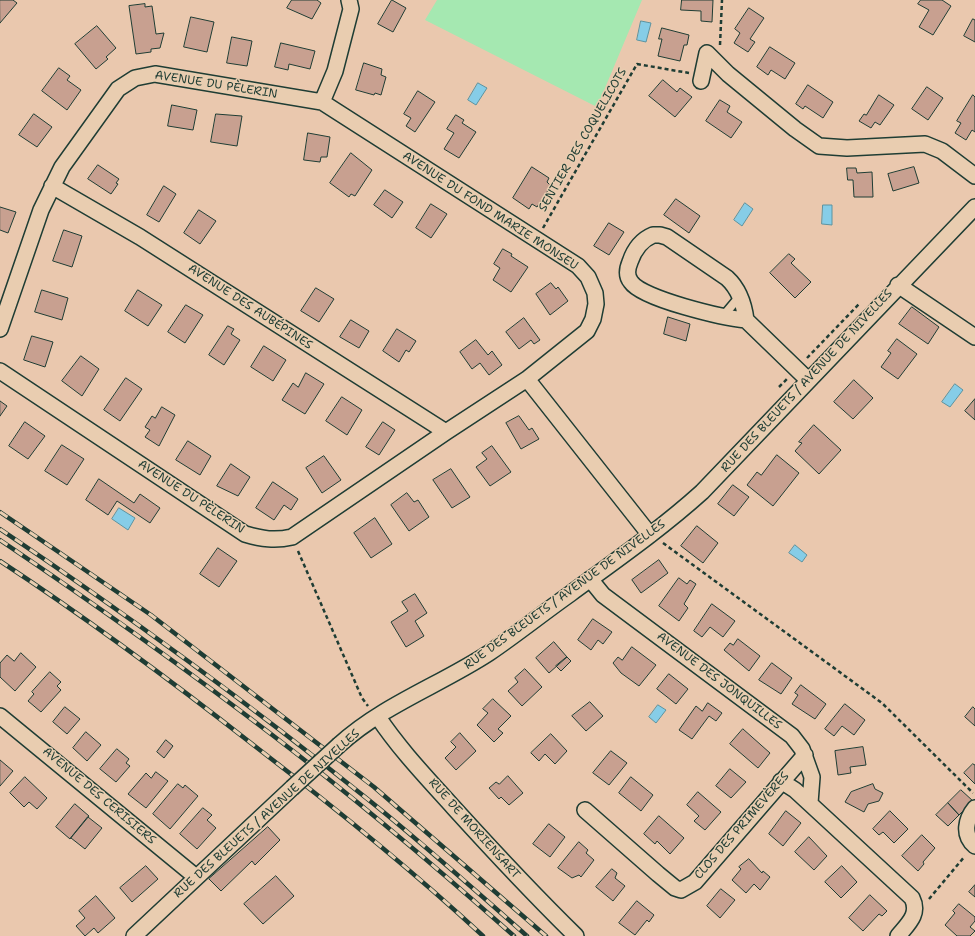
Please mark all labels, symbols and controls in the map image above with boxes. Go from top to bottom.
street label: SENTIER DES COQUELICOTS [536,66,630,214]
street label: AVENUE DU PÈLERIN [154,68,278,102]
street label: AVENUE DU FOND MARIE MONSEU [399,149,581,273]
street label: AVENUE DES AUBÉPINES [185,261,315,353]
street label: RUE DES BLEUETS / AVENUE DE NIVELLES [718,287,896,475]
street label: AVENUE DU PÈLERIN [135,457,247,537]
street label: RUE DES BLEUETS / AVENUE DE NIVELLES [462,517,668,673]
street label: AVENUE DES JONQUILLES [654,629,784,733]
street label: RUE DES BLEUETS / AVENUE DE NIVELLES [171,727,363,901]
street label: AVENUE DES CERISIERS [39,744,159,848]
street label: CLOS DES PRIMEVÈRES [692,770,792,882]
street label: RUE DE MORIENSART [425,776,523,882]

